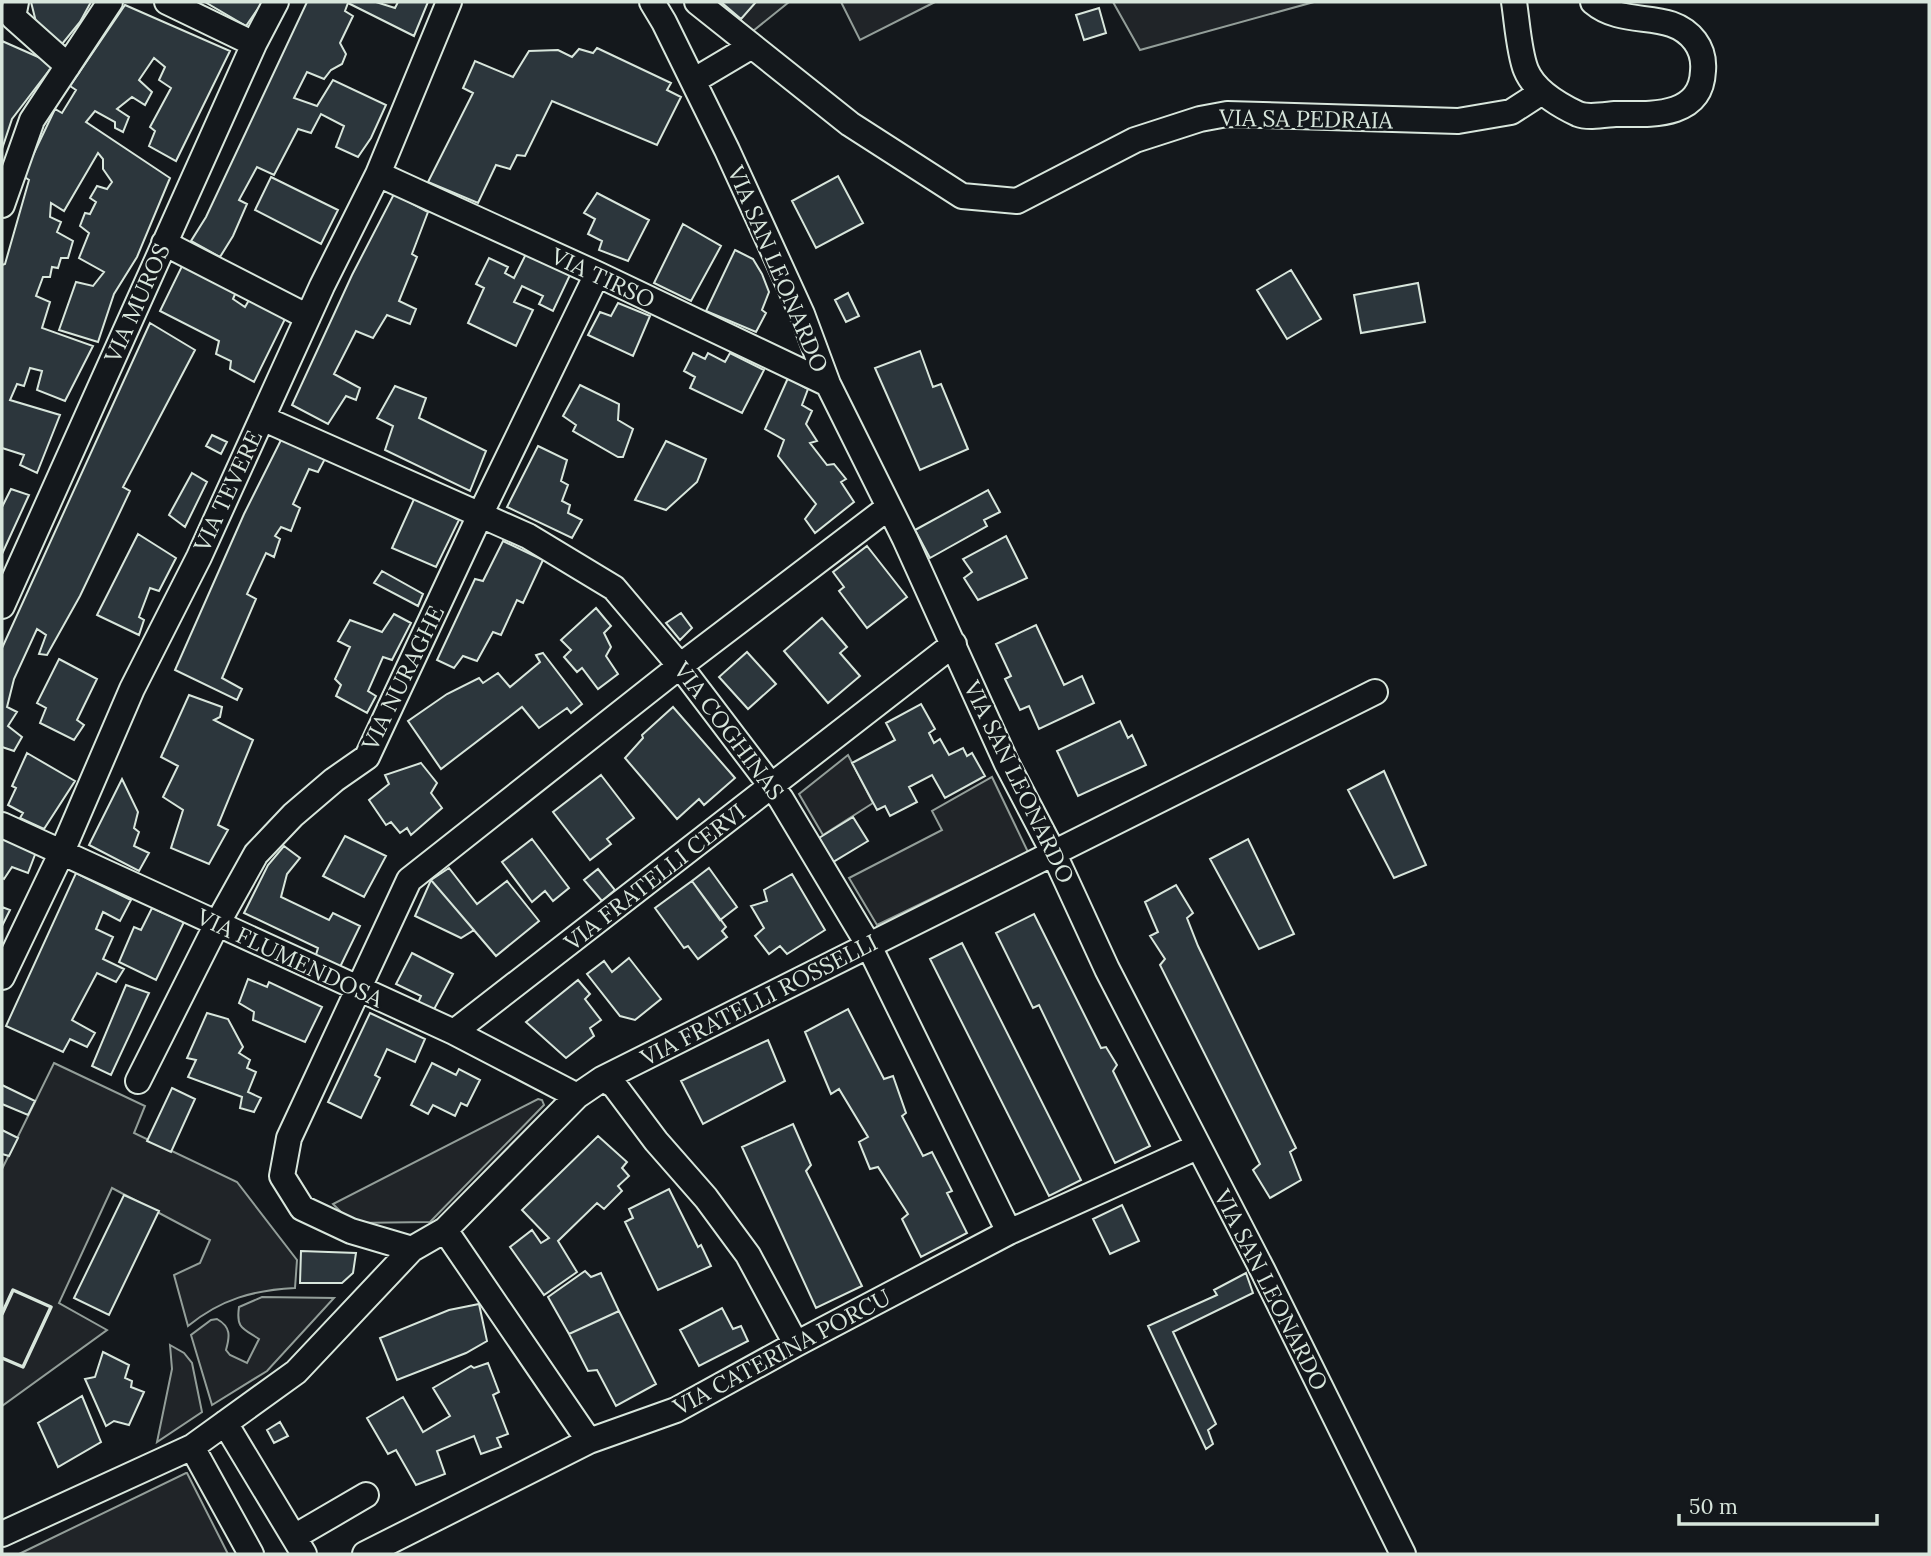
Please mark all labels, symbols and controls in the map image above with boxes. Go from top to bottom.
street label: VIA SA PEDRAIA [1218,102,1394,135]
street label: VIA SAN LEONARDO [721,160,835,376]
street label: VIA MUROS [97,239,176,368]
street label: VIA TIRSO [546,240,660,314]
street label: VIA TEVERE [186,426,268,557]
street label: VIA NURAGHE [355,601,450,756]
street label: VIA COGHINAS [667,655,791,806]
street label: VIA SAN LEONARDO [957,675,1081,888]
street label: VIA FRATELLI CERVI [558,797,751,957]
street label: VIA FLUMENDOSA [192,901,388,1014]
street label: VIA FRATELLI ROSSELLI [635,927,882,1072]
street label: VIA SAN LEONARDO [1208,1184,1335,1395]
street label: VIA CATERINA PORCU [667,1282,895,1422]
scale bar [1679,1482,1877,1526]
text: 50 m [1689,1493,1738,1520]

